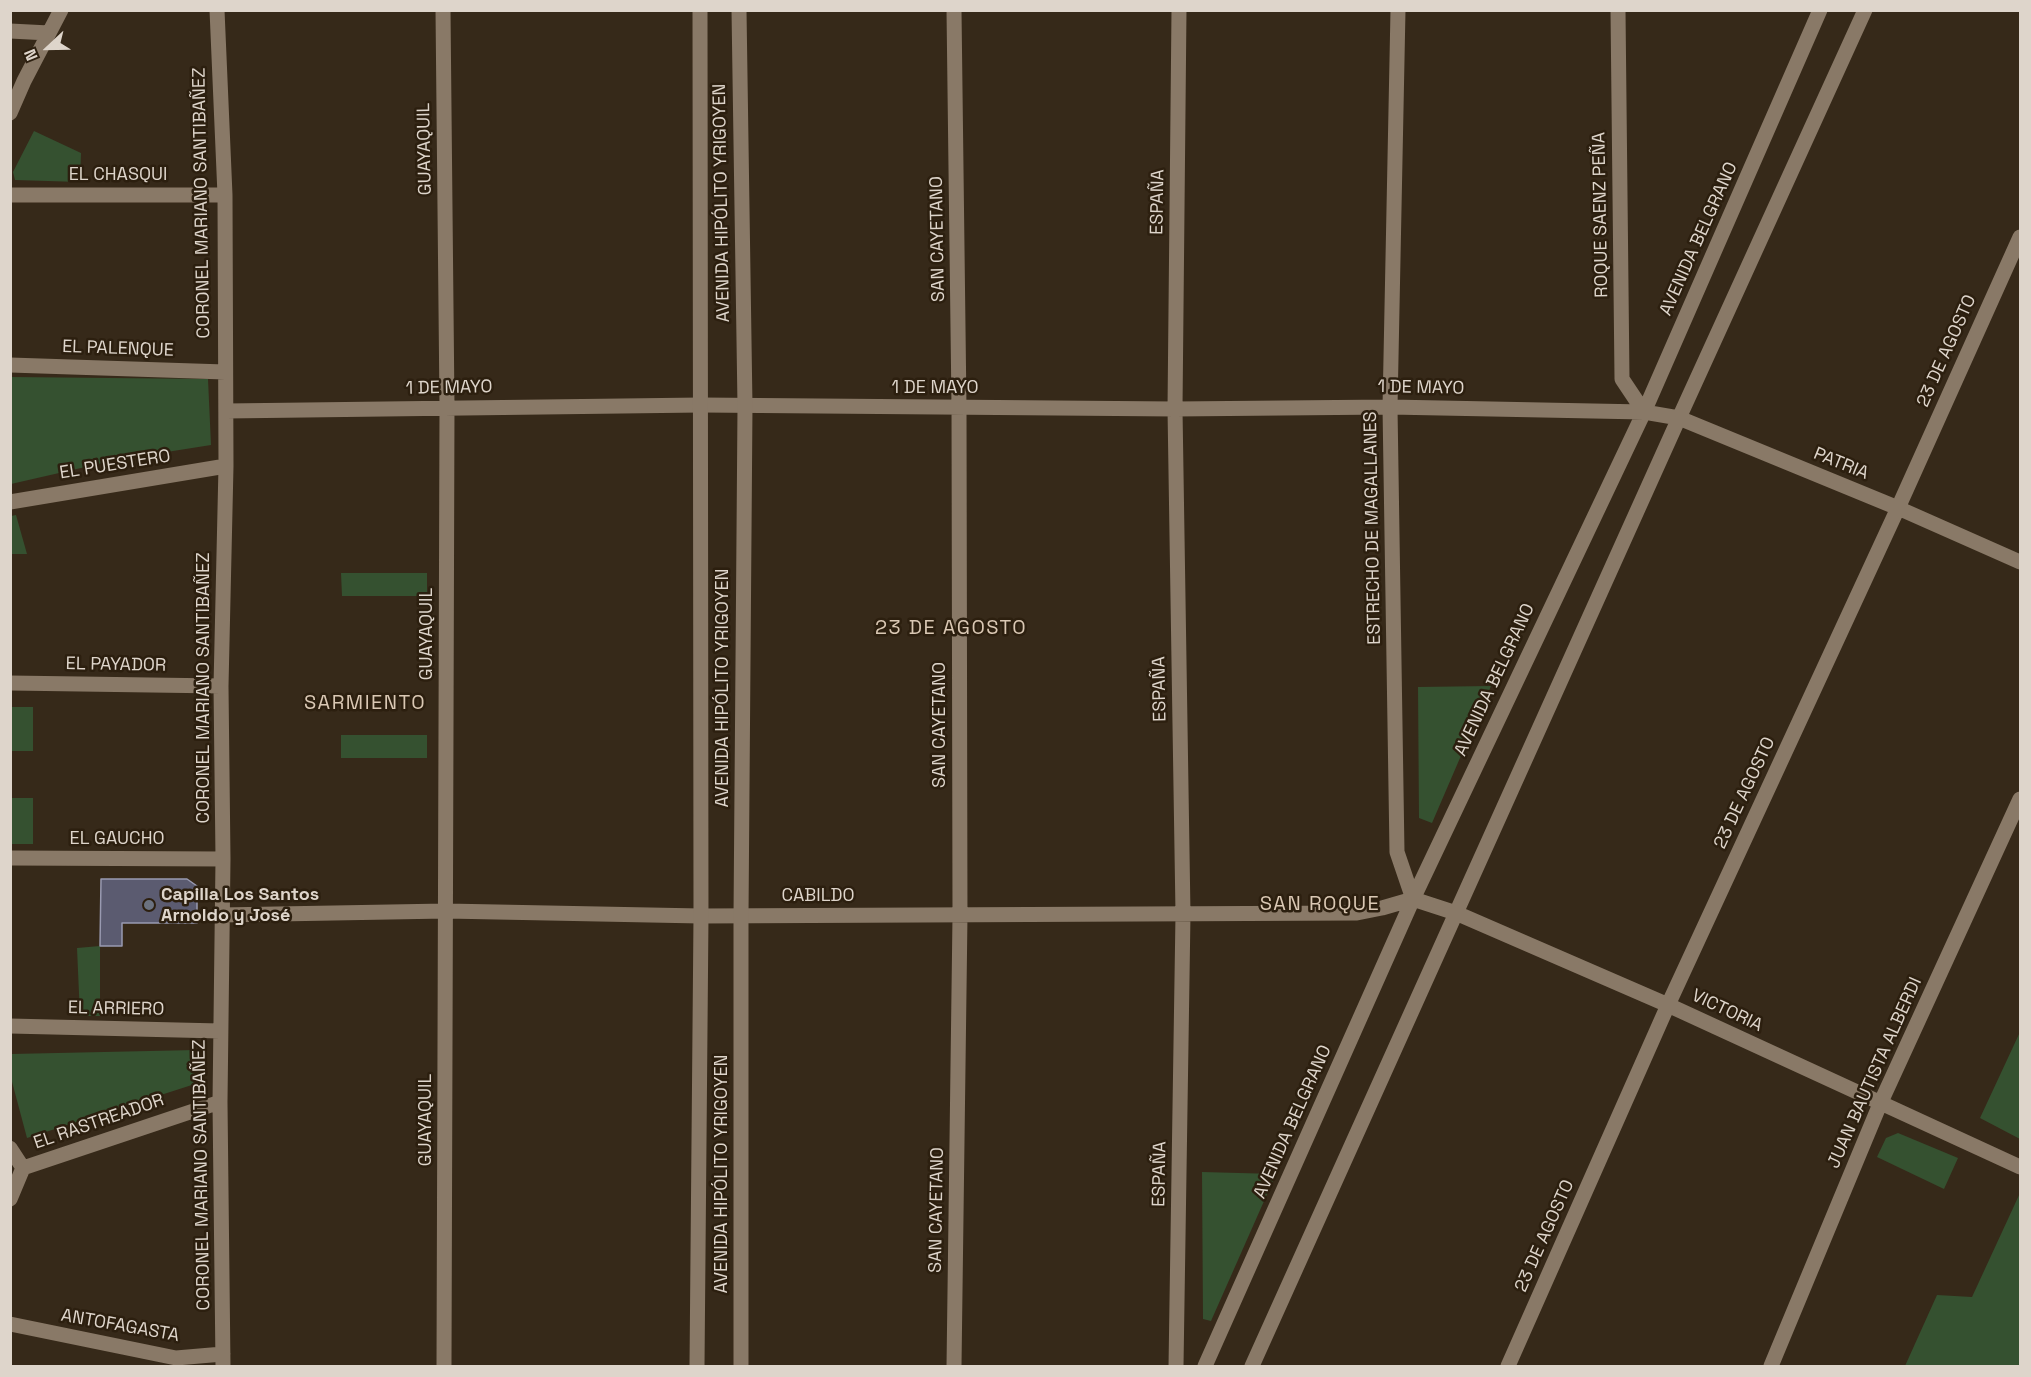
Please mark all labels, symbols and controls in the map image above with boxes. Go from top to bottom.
north arrow [18,18,78,78]
text: N [19,46,43,64]
street label: CORONEL MARIANO SANTIBAÑEZ [189,67,215,339]
street label: AVENIDA HIPÓLITO YRIGOYEN [709,83,735,323]
street label: GUAYAQUIL [413,103,437,195]
street label: ROQUE SAENZ PEÑA [1589,132,1613,298]
street label: AVENIDA BELGRANO [1655,159,1743,319]
street label: EL CHASQUI [69,164,167,186]
street label: ESPAÑA [1147,169,1169,235]
street label: SAN CAYETANO [926,176,950,302]
street label: 23 DE AGOSTO [1913,292,1981,410]
street label: EL PALENQUE [62,336,174,362]
street label: 1 DE MAYO [405,376,493,400]
street label: 1 DE MAYO [1377,376,1465,400]
street label: 1 DE MAYO [892,377,978,399]
street label: ESTRECHO DE MAGALLANES [1360,411,1386,645]
street label: PATRIA [1810,443,1872,485]
street label: EL PUESTERO [58,446,172,484]
street label: CORONEL MARIANO SANTIBAÑEZ [193,552,215,824]
street label: AVENIDA HIPÓLITO YRIGOYEN [712,569,734,807]
street label: GUAYAQUIL [416,588,438,680]
street label: AVENIDA BELGRANO [1450,600,1540,760]
district label: 23 DE AGOSTO [875,617,1027,641]
street label: EL PAYADOR [66,653,166,677]
street label: ESPAÑA [1149,656,1171,722]
street label: SAN CAYETANO [929,662,951,788]
district label: SARMIENTO [304,692,426,716]
street label: 23 DE AGOSTO [1710,734,1780,852]
street label: EL GAUCHO [70,828,164,850]
place label: Capilla Los Santos Arnoldo y José [161,884,319,926]
street label: CABILDO [782,885,854,907]
district label: SAN ROQUE [1260,893,1380,917]
marker: Capilla Los Santos Arnoldo y José [142,898,156,912]
street label: JUAN BAUTISTA ALBERDI [1823,974,1927,1172]
street label: VICTORIA [1688,985,1766,1037]
street label: EL ARRIERO [68,997,164,1021]
street label: CORONEL MARIANO SANTIBAÑEZ [189,1039,215,1311]
street label: AVENIDA BELGRANO [1249,1042,1337,1202]
street label: AVENIDA HIPÓLITO YRIGOYEN [711,1055,733,1293]
street label: GUAYAQUIL [415,1074,437,1166]
street label: EL RASTREADOR [31,1090,167,1154]
street label: ESPAÑA [1149,1141,1171,1207]
street label: SAN CAYETANO [925,1147,949,1273]
street label: 23 DE AGOSTO [1511,1177,1579,1295]
street label: ANTOFAGASTA [59,1305,181,1347]

